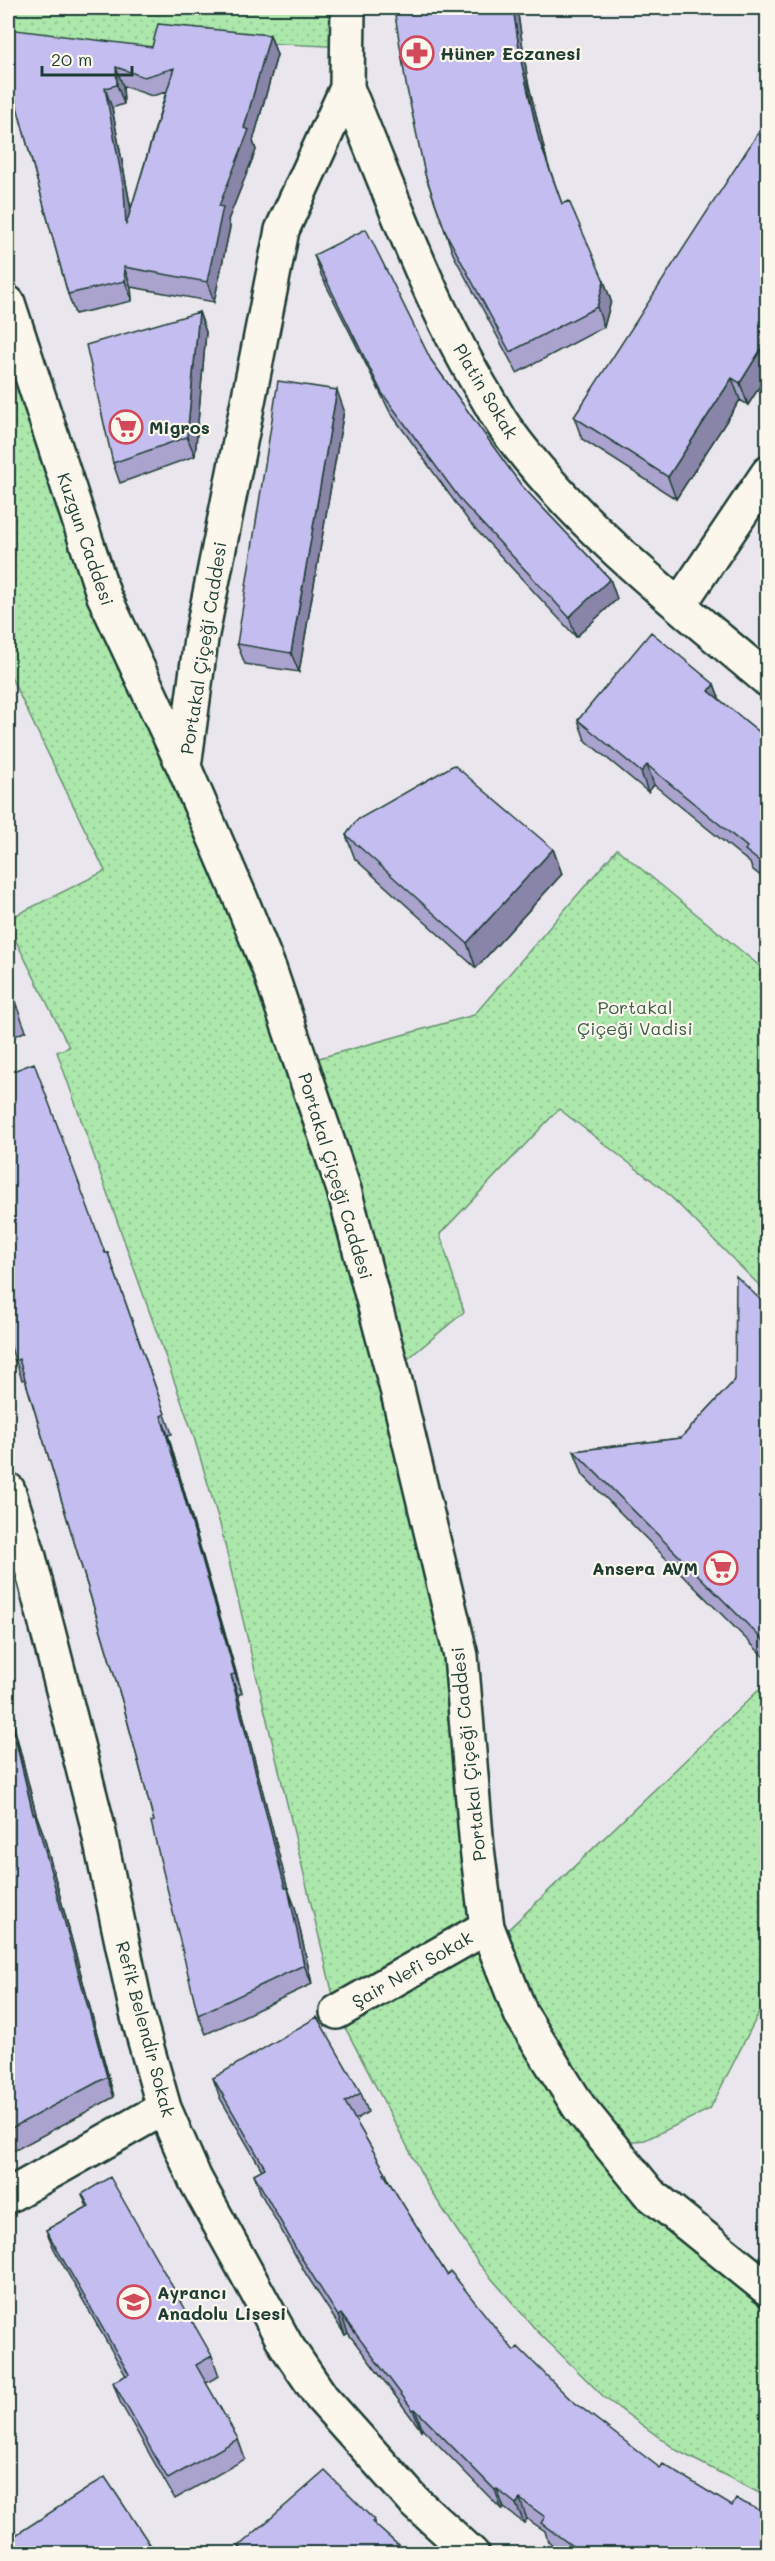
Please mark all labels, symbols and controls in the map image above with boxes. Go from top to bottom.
pharmacy icon: Hüner Eczanesi [399,35,435,71]
scale bar [42,39,132,77]
place label: Hüner Eczanesi [440,41,581,65]
text: 20 m [51,47,92,71]
street label: Platin Sokak [448,339,524,443]
supermarket icon: Migros [108,409,144,445]
place label: Migros [149,415,210,439]
street label: Kuzgun Caddesi [52,469,120,609]
street label: Portakal Çiçeği Caddesi [174,540,232,756]
park label: Portakal Çiçeği Vadisi [577,995,693,1040]
street label: Portakal Çiçeği Caddesi [293,1070,379,1282]
supermarket icon: Ansera AVM [703,1550,739,1586]
place label: Ansera AVM [592,1556,698,1580]
street label: Portakal Çiçeği Caddesi [445,1646,491,1862]
street label: Şair Nefi Sokak [347,1925,477,2013]
street label: Refik Belendir Sokak [111,1938,181,2120]
place label: Ayrancı Anadolu Lisesi [157,2280,286,2325]
school or university icon: Ayrancı Anadolu Lisesi [116,2284,152,2320]

